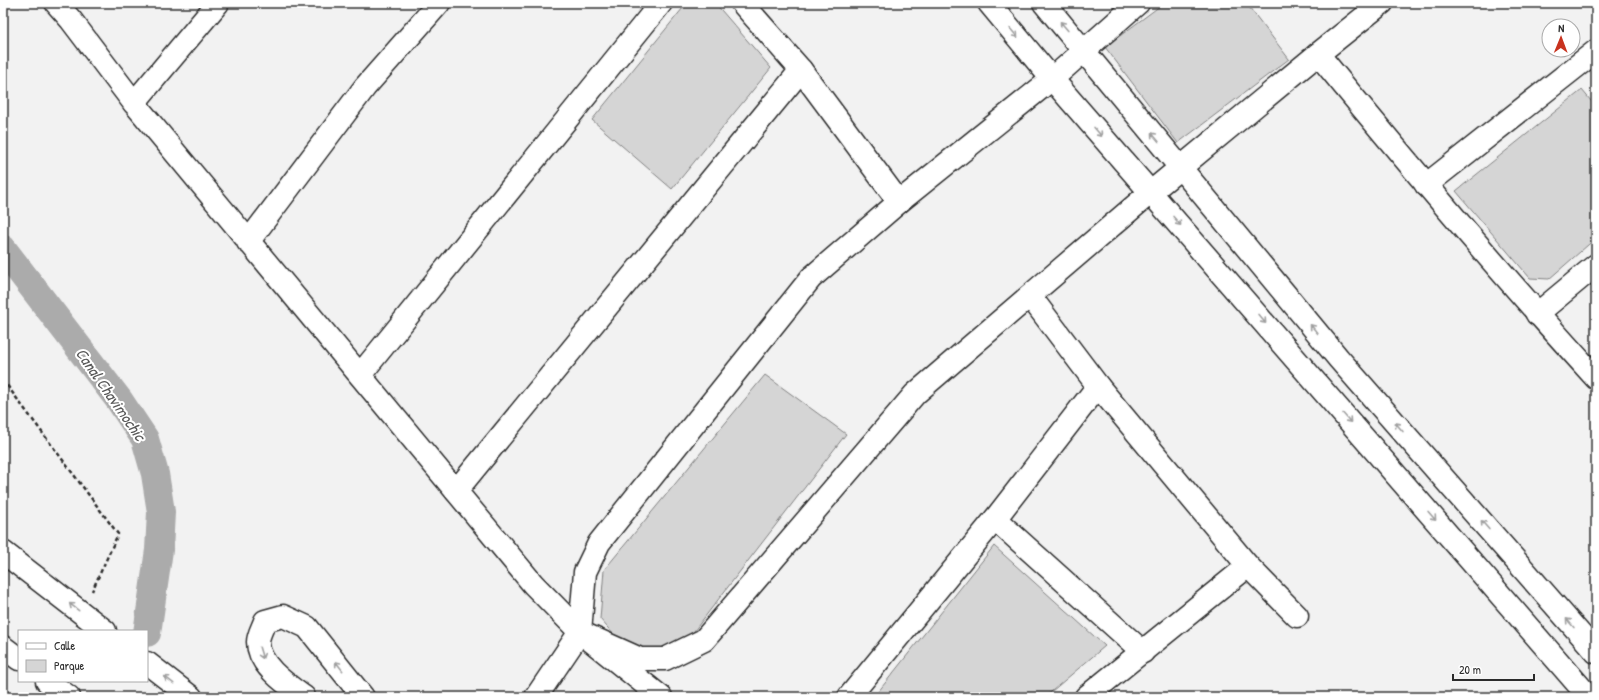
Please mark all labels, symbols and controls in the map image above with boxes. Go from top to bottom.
north arrow [1541,18,1581,58]
one-way arrow [1059,21,1068,32]
text: N [1558,21,1564,35]
one-way arrow [1009,28,1018,38]
one-way arrow [1094,127,1103,137]
one-way arrow [1151,132,1160,143]
one-way arrow [1172,216,1181,226]
one-way arrow [1257,314,1266,325]
one-way arrow [1310,323,1319,334]
water label: Canal Chavimochic [71,343,152,446]
one-way arrow [1342,412,1351,423]
one-way arrow [1394,422,1404,432]
one-way arrow [1427,511,1436,521]
one-way arrow [1480,520,1489,530]
one-way arrow [69,603,80,611]
one-way arrow [1566,618,1575,628]
legend [18,630,148,682]
text: Calle [54,637,75,654]
one-way arrow [258,647,265,660]
scale bar [1453,656,1534,682]
text: Parque [54,657,84,674]
one-way arrow [334,661,343,672]
text: 20 m [1459,661,1481,678]
one-way arrow [164,676,175,684]

